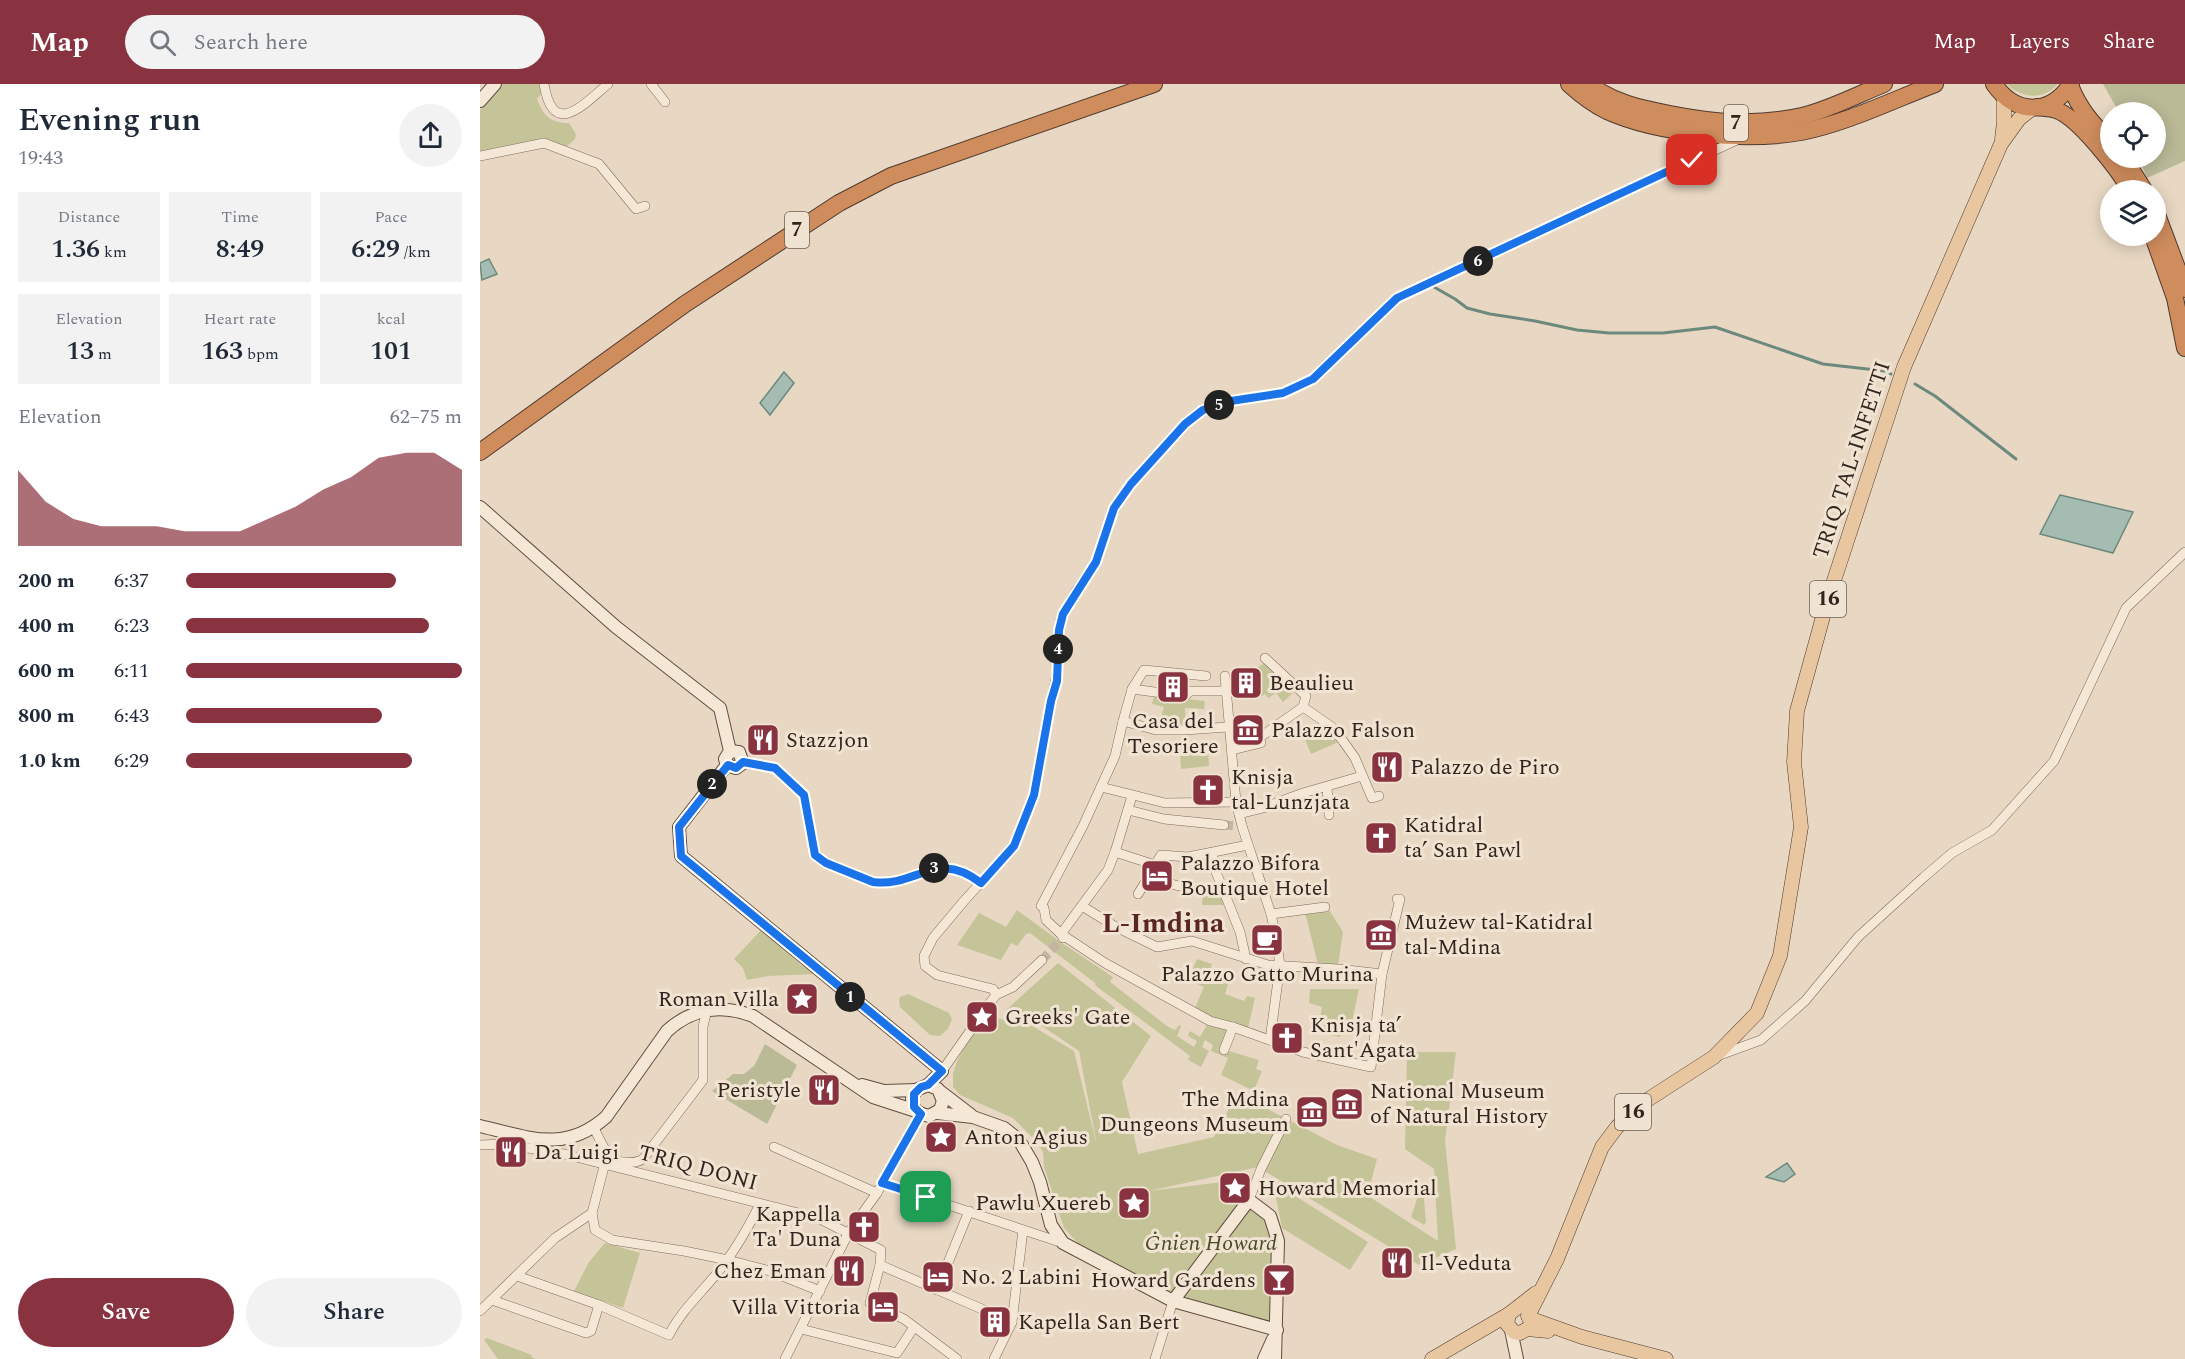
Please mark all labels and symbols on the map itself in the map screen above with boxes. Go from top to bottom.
road number: 7 [1724,105,1748,141]
pin [1666,134,1717,185]
road number: 7 [785,212,809,248]
pin: 6 [1463,246,1493,276]
street label: TRIQ TAL-INFETTI [1804,357,1900,563]
pin: 5 [1204,390,1234,420]
road number: 16 [1810,581,1846,617]
pin: 4 [1043,634,1073,664]
building icon: Beaulieu [1228,665,1264,701]
place label: Beaulieu [1269,667,1354,700]
building icon: Casa del Tesoriere [1155,669,1191,705]
place label: Casa del Tesoriere [1127,705,1219,763]
museum icon: Palazzo Falson [1230,712,1266,748]
place label: Palazzo Falson [1271,714,1415,747]
restaurant icon: Stazzjon [745,722,781,758]
place label: Stazzjon [786,724,869,757]
restaurant icon: Palazzo de Piro [1369,749,1405,785]
place label: Palazzo de Piro [1410,751,1560,784]
place label: Knisja tal-Lunzjata [1231,761,1350,819]
pin: 2 [697,769,727,799]
church icon: Knisja tal-Lunzjata [1190,772,1226,808]
place label: Katidral ta’ San Pawl [1404,809,1521,867]
church icon: Katidral ta’ San Pawl [1363,820,1399,856]
place label: Palazzo Bifora Boutique Hotel [1180,847,1329,905]
pin: 3 [919,853,949,883]
hotel icon: Palazzo Bifora Boutique Hotel [1139,858,1175,894]
district label: L-Imdina [1102,902,1225,945]
place label: Mużew tal-Katidral tal-Mdina [1404,906,1593,964]
museum icon: Mużew tal-Katidral tal-Mdina [1363,917,1399,953]
cafe icon: Palazzo Gatto Murina [1249,922,1285,958]
place label: Palazzo Gatto Murina [1161,958,1374,991]
place icon: Roman Villa [784,981,820,1017]
pin: 1 [835,982,865,1012]
place label: Roman Villa [658,983,779,1016]
place icon: Greeks' Gate [964,999,1000,1035]
place label: Greeks' Gate [1005,1001,1130,1034]
place label: Knisja ta’ Sant'Agata [1310,1009,1416,1067]
church icon: Knisja ta’ Sant'Agata [1269,1020,1305,1056]
restaurant icon: Peristyle [806,1072,842,1108]
place label: Peristyle [716,1074,801,1107]
place label: National Museum of Natural History [1370,1075,1549,1133]
place label: The Mdina Dungeons Museum [1100,1083,1289,1141]
museum icon: National Museum of Natural History [1329,1086,1365,1122]
museum icon: The Mdina Dungeons Museum [1294,1094,1330,1130]
road number: 16 [1615,1094,1651,1130]
place icon: Anton Agius [923,1119,959,1155]
place label: Anton Agius [964,1121,1088,1154]
restaurant icon: Da Luigi [493,1134,529,1170]
place label: Da Luigi [534,1136,619,1169]
street label: TRIQ DONI [635,1136,761,1200]
place icon: Howard Memorial [1217,1170,1253,1206]
pin [900,1171,951,1222]
place label: Howard Memorial [1258,1172,1437,1205]
place icon: Pawlu Xuereb [1116,1185,1152,1221]
place label: Pawlu Xuereb [975,1187,1111,1220]
place label: Kappella Ta' Duna [752,1198,841,1256]
church icon: Kappella Ta' Duna [846,1209,882,1245]
park label: Ġnien Howard [1145,1227,1277,1260]
restaurant icon: Il-Veduta [1379,1245,1415,1281]
place label: Il-Veduta [1420,1247,1512,1280]
restaurant icon: Chez Eman [831,1253,867,1289]
place label: Chez Eman [714,1255,826,1288]
hotel icon: No. 2 Labini [920,1259,956,1295]
place label: No. 2 Labini [961,1261,1081,1294]
bar icon: Howard Gardens [1261,1262,1297,1298]
place label: Howard Gardens [1091,1264,1256,1297]
hotel icon: Villa Vittoria [865,1289,901,1325]
place label: Villa Vittoria [731,1291,860,1324]
building icon: Kapella San Bert [977,1304,1013,1340]
place label: Kapella San Bert [1018,1306,1180,1339]

